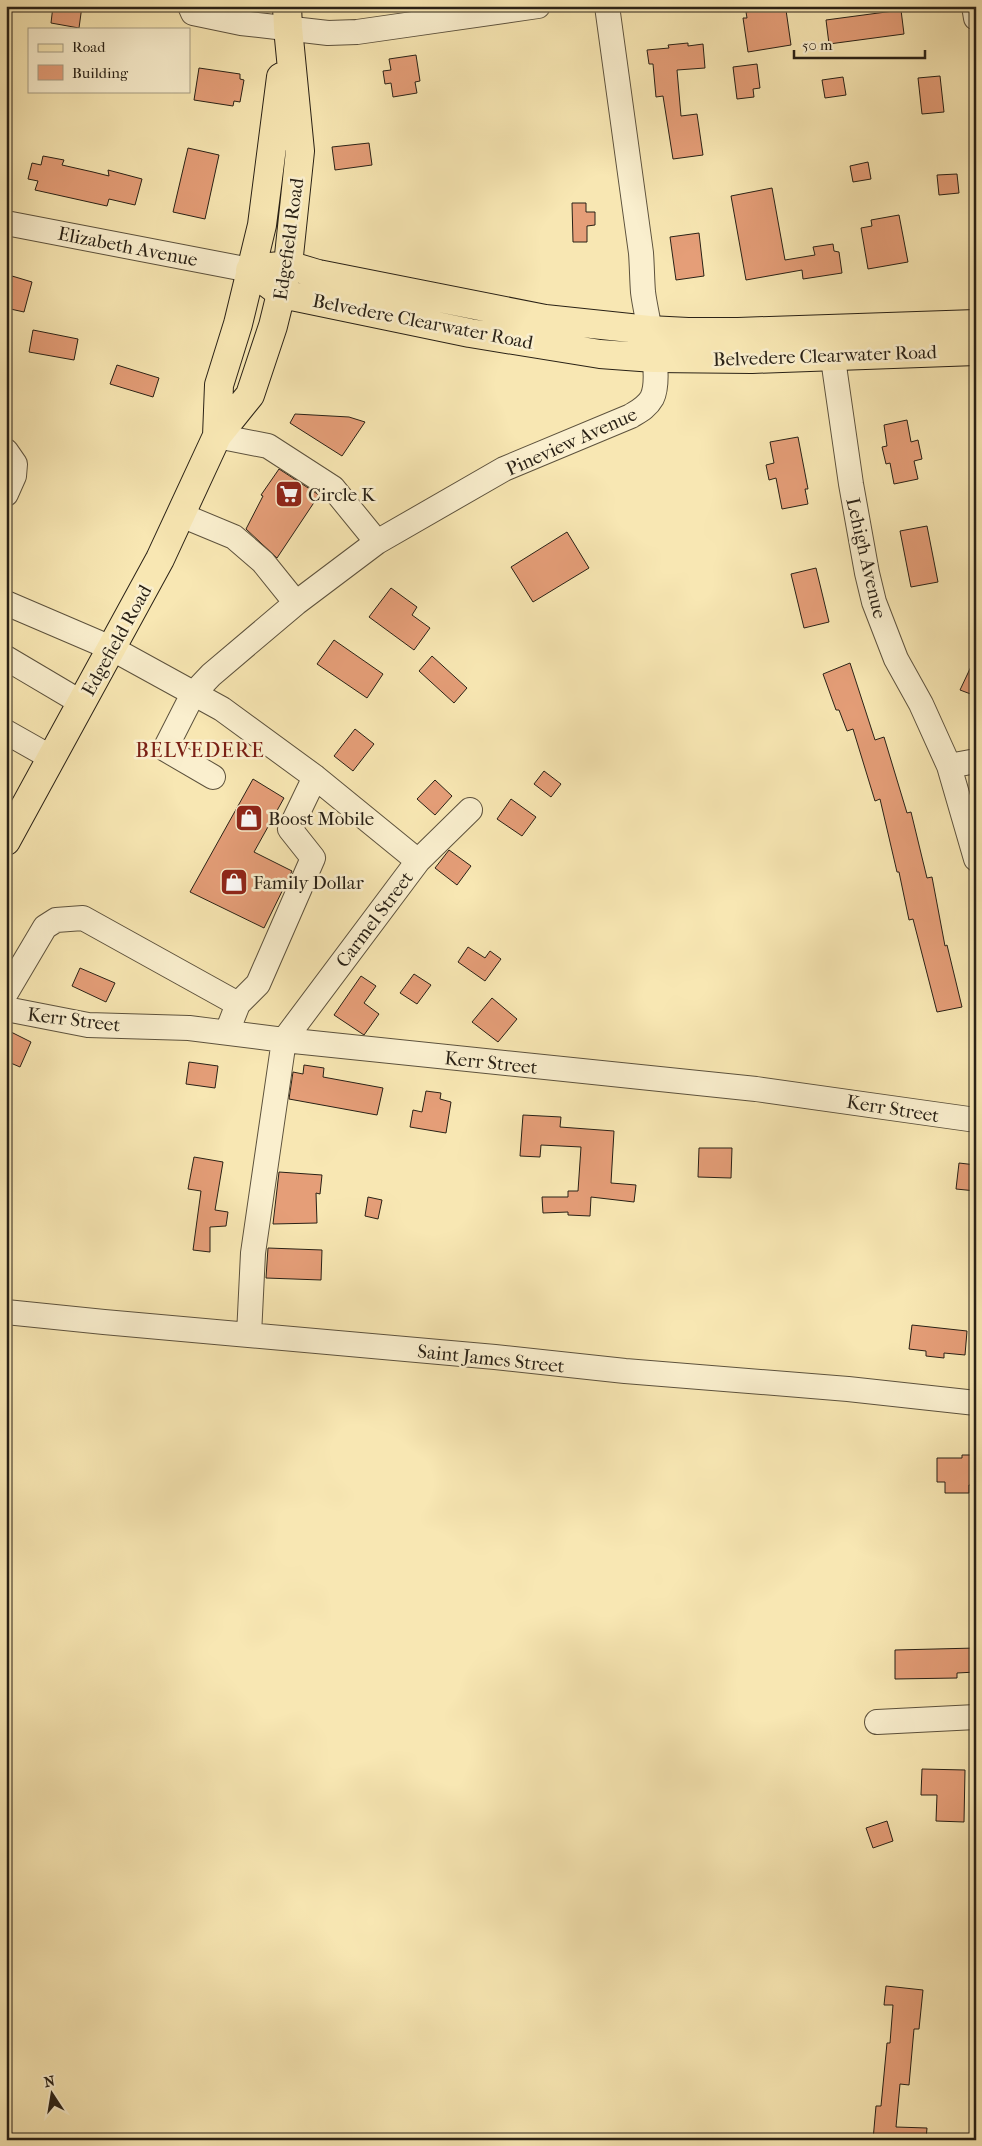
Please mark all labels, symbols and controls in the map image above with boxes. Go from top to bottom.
legend [28,28,190,92]
scale bar [794,28,926,60]
text: 50 m [802,36,833,54]
text: Road [72,38,106,56]
text: Building [72,64,129,82]
street label: Edgefield Road [270,176,309,302]
street label: Elizabeth Avenue [56,223,200,271]
street label: Belvedere Clearwater Road [311,290,536,354]
street label: Belvedere Clearwater Road [713,341,938,371]
street label: Pineview Avenue [503,403,640,481]
supermarket icon: Circle K [274,479,304,509]
place label: Circle K [308,484,376,506]
street label: Lehigh Avenue [841,496,891,621]
street label: Edgefield Road [77,581,157,700]
district label: BELVEDERE [135,738,265,762]
shop icon: Boost Mobile [234,803,264,833]
place label: Boost Mobile [268,808,374,830]
shop icon: Family Dollar [219,867,249,897]
street label: Carmel Street [332,867,418,972]
place label: Family Dollar [253,872,365,894]
street label: Kerr Street [26,1003,122,1037]
street label: Kerr Street [443,1047,539,1079]
street label: Kerr Street [845,1091,941,1127]
street label: Saint James Street [416,1340,566,1378]
north arrow [28,2068,78,2118]
text: N [42,2072,57,2091]

